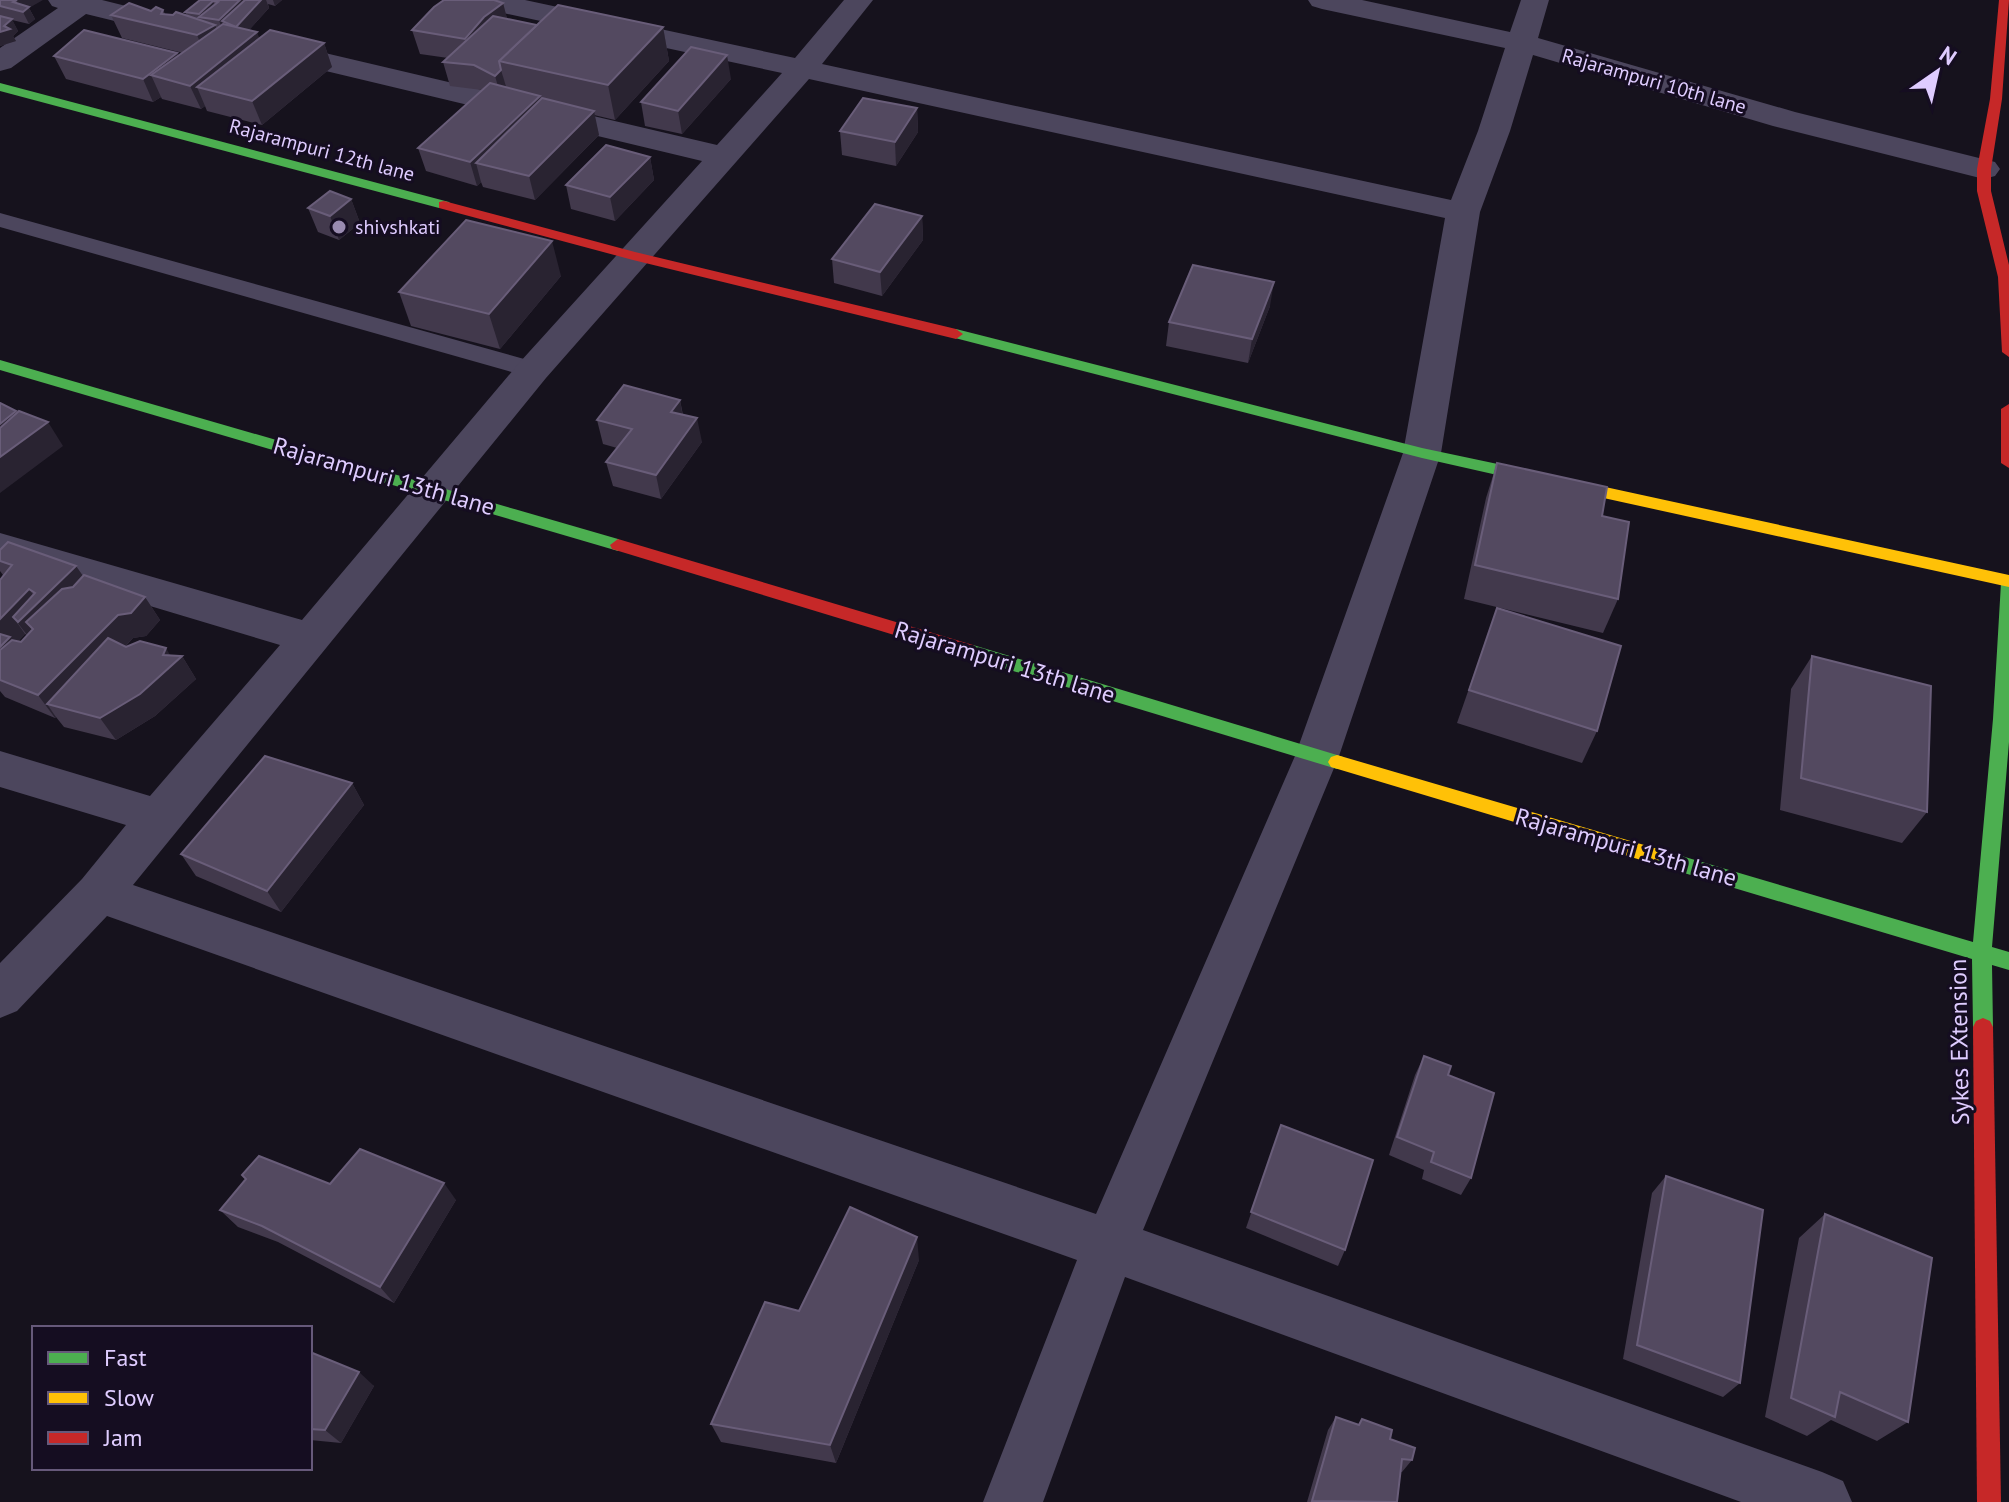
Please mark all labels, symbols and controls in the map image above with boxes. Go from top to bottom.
north arrow [1897,32,1977,112]
text: N [1934,40,1962,71]
street label: Rajarampuri 10th lane [1559,42,1749,120]
street label: Rajarampuri 12th lane [227,113,417,187]
place label: shivshkati [355,214,440,240]
marker: shivshkati [330,218,348,236]
street label: Rajarampuri 13th lane [270,430,498,522]
street label: Rajarampuri 13th lane [891,614,1119,710]
street label: Rajarampuri 13th lane [1512,801,1740,893]
street label: Sykes EXtension [1942,959,1976,1125]
legend [32,1326,312,1470]
text: Fast [104,1342,147,1373]
text: Slow [104,1382,154,1413]
text: Jam [103,1422,142,1453]

